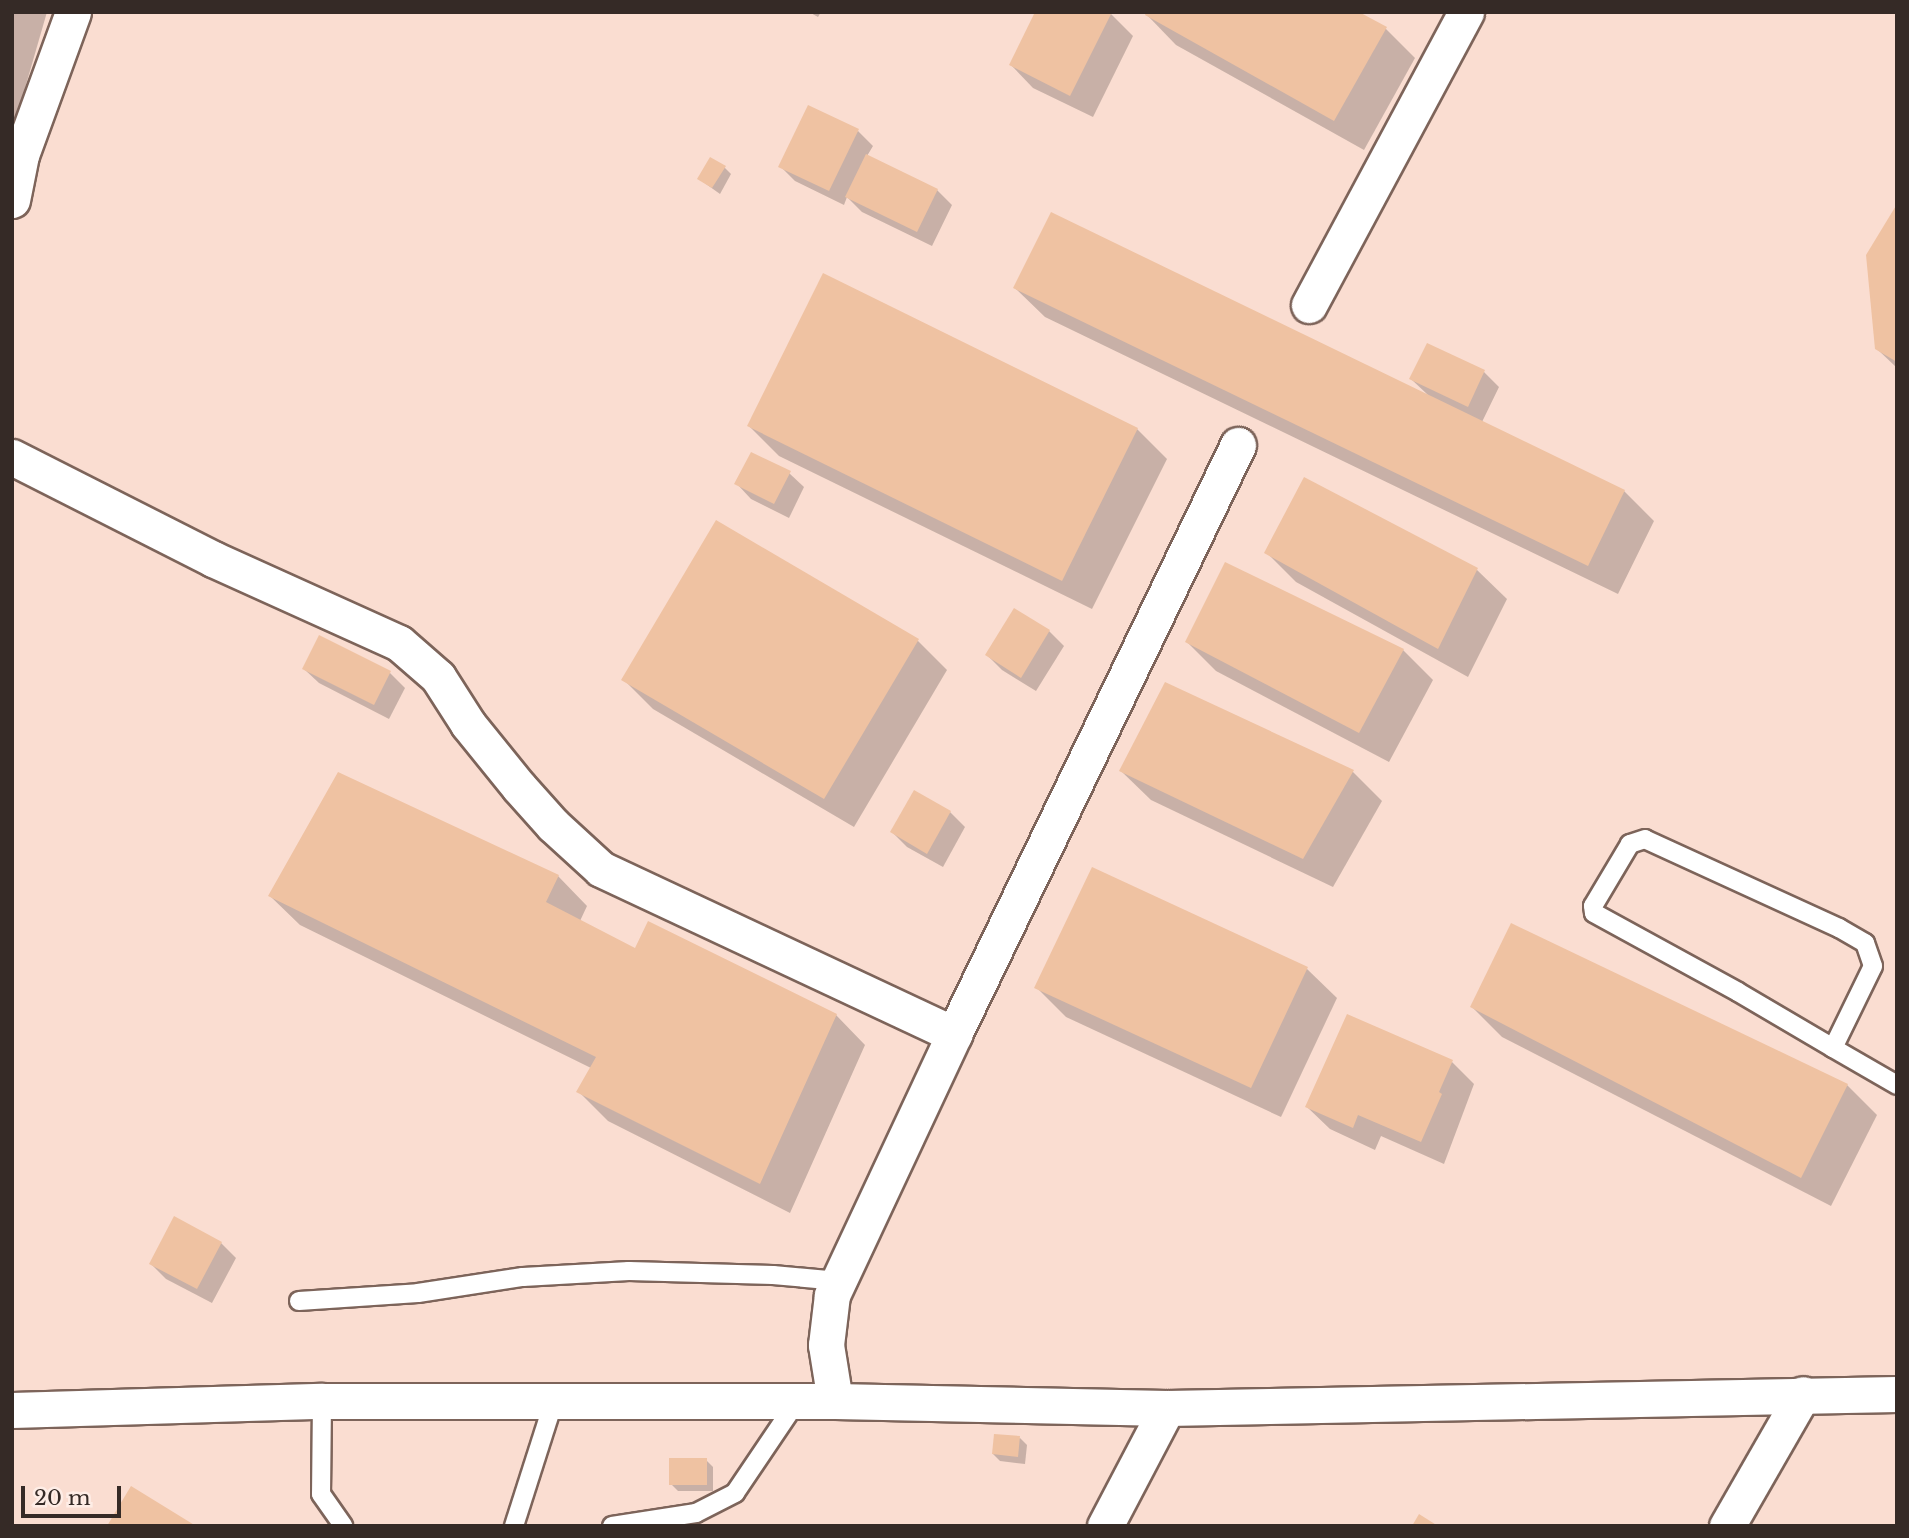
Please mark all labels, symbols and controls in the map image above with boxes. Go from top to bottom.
scale bar [24,1472,124,1516]
text: 20 m [34,1485,91,1511]

